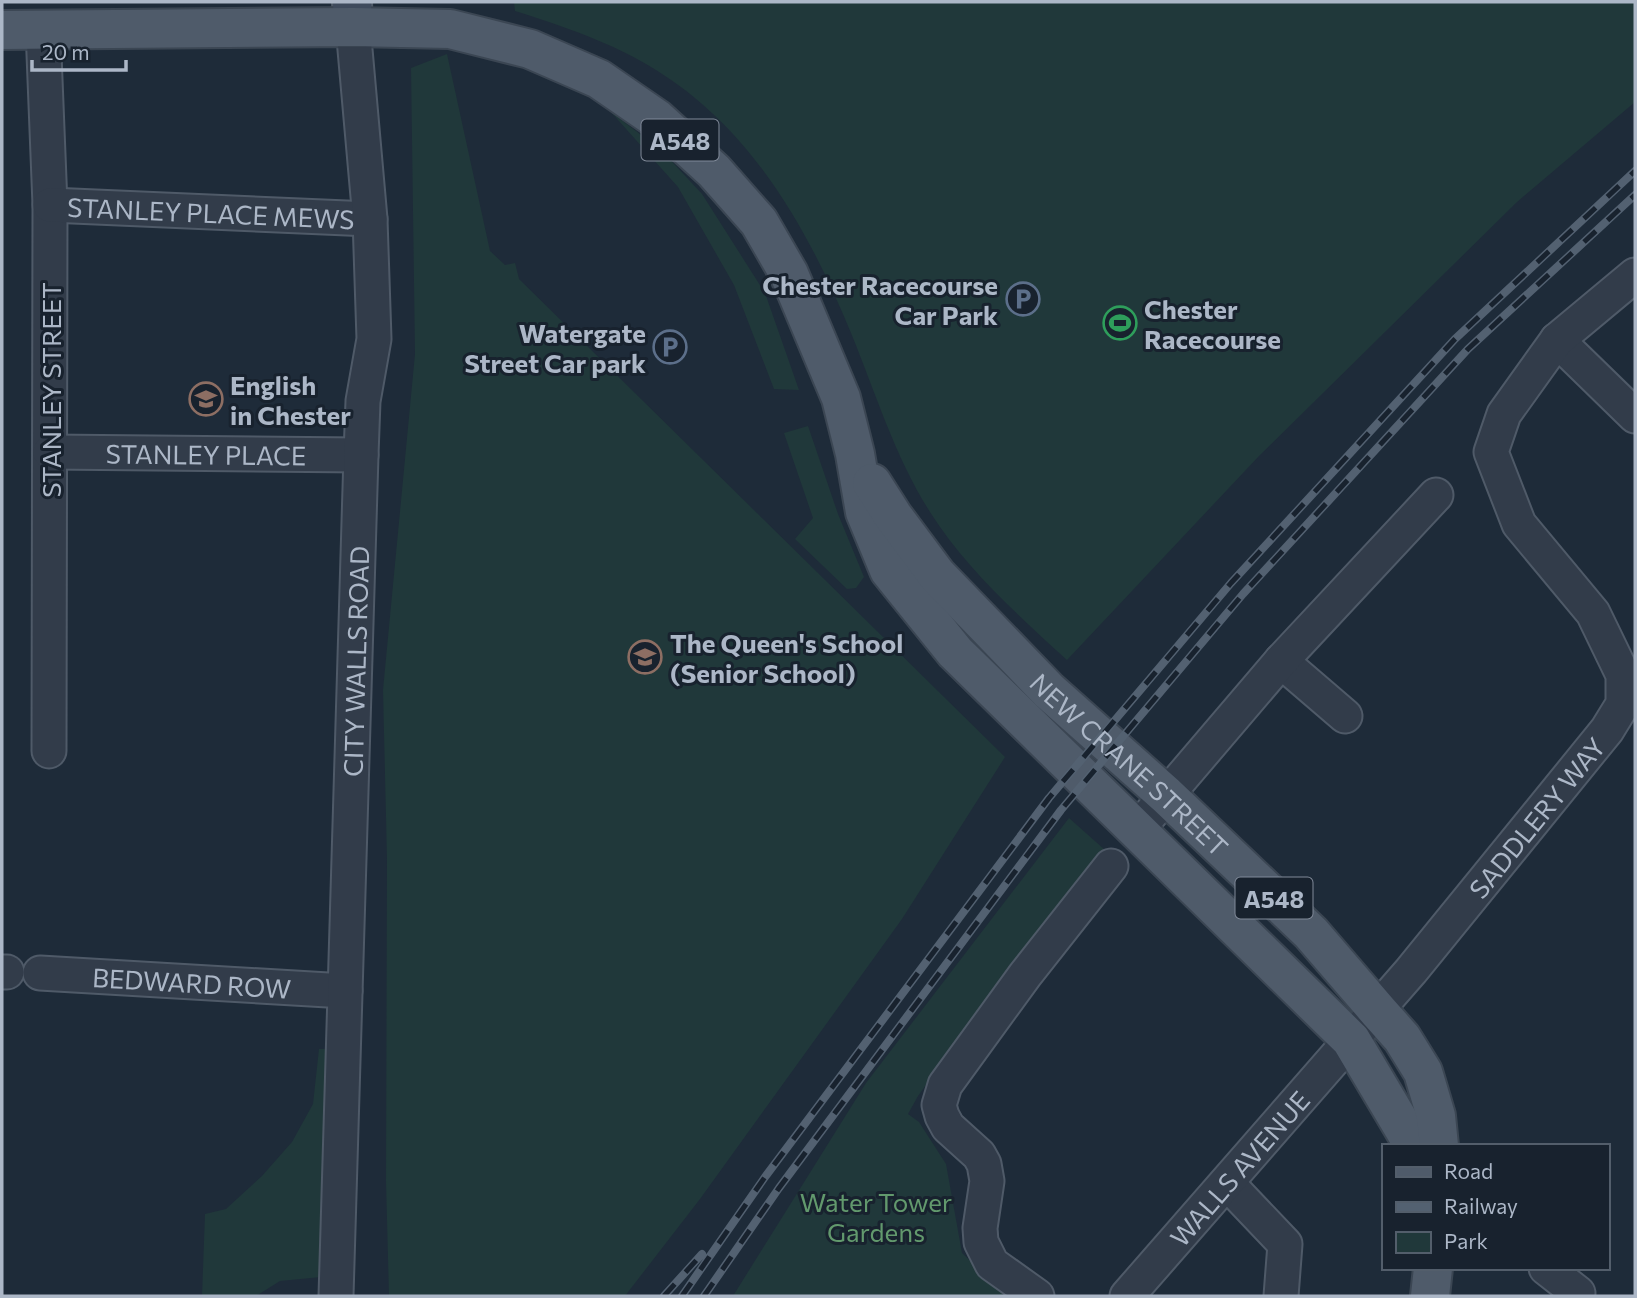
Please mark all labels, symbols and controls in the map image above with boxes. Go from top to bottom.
scale bar [32,28,126,72]
text: 20 m [42,39,90,64]
road number: A548 [642,120,718,160]
street label: STANLEY PLACE MEWS [67,190,355,234]
place label: Chester Racecourse Car Park [762,269,998,330]
parking icon: Chester Racecourse Car Park [1004,280,1042,318]
street label: STANLEY STREET [35,282,66,498]
place label: Chester Racecourse [1144,293,1281,354]
sports icon: Chester Racecourse [1101,304,1139,342]
place label: Watergate Street Car park [464,317,646,378]
parking icon: Watergate Street Car park [651,328,689,366]
place label: English in Chester [230,369,351,430]
school or university icon: English in Chester [187,380,225,418]
street label: STANLEY PLACE [105,437,307,470]
street label: CITY WALLS ROAD [336,545,374,777]
place label: The Queen's School (Senior School) [670,627,903,688]
school or university icon: The Queen's School (Senior School) [626,638,664,676]
street label: NEW CRANE STREET [1025,666,1235,862]
street label: SADDLERY WAY [1462,731,1611,904]
road number: A548 [1236,877,1312,918]
street label: BEDWARD ROW [91,961,292,1003]
street label: WALLS AVENUE [1163,1084,1315,1252]
legend [1382,1144,1609,1270]
text: Road [1444,1158,1493,1183]
park label: Water Tower Gardens [800,1186,952,1247]
text: Railway [1444,1193,1518,1218]
text: Park [1444,1228,1488,1253]

